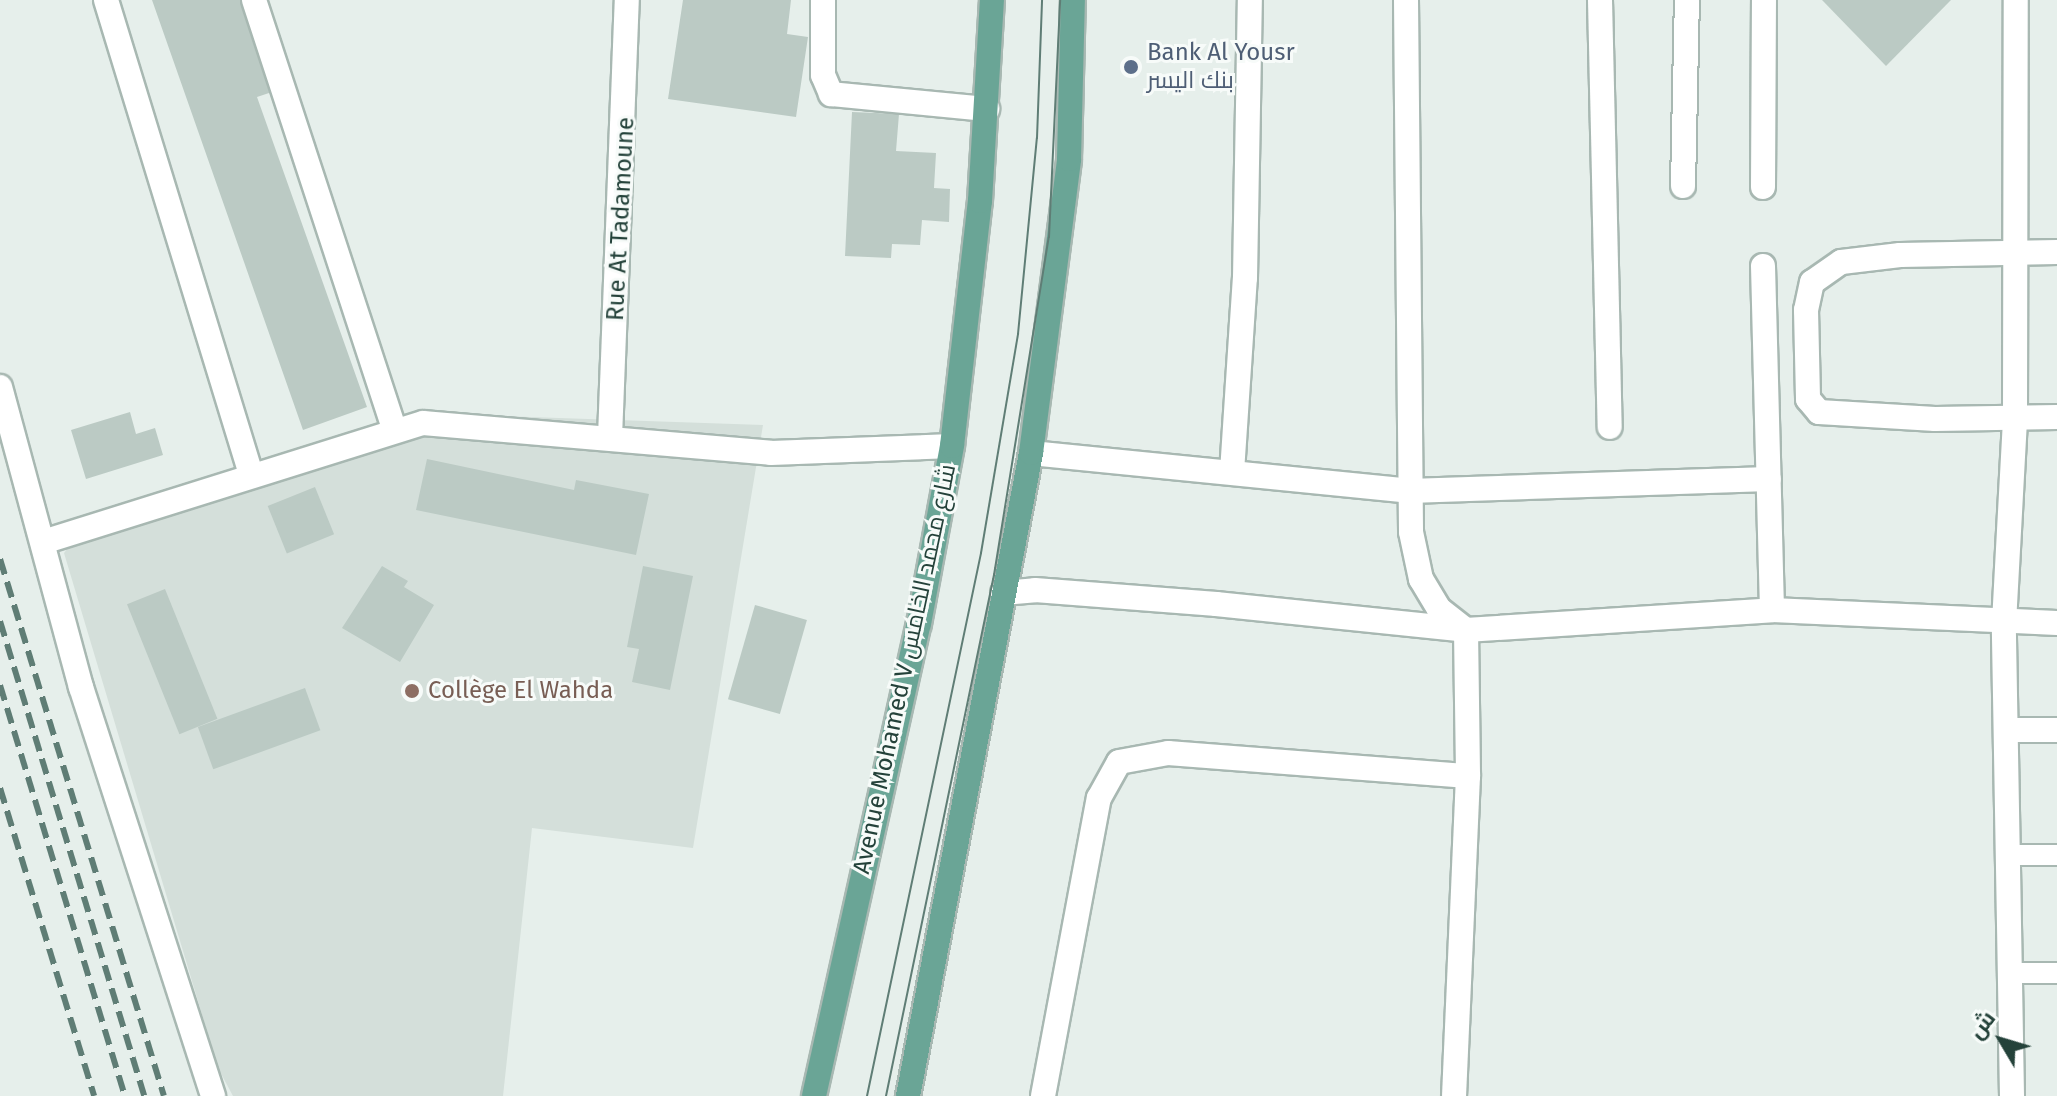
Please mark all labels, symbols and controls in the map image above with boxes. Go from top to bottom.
place label: Bank Al Yousr بنك اليسر [1147,39,1295,95]
marker: Bank Al Yousr بنك اليسر [1122,58,1140,76]
street label: Rue At Tadamoune [601,116,641,322]
street label: Avenue Mohamed V شارع محمد الخامس [847,462,963,876]
place label: Collège El Wahda [428,677,613,705]
marker: Collège El Wahda [403,682,421,700]
north arrow [1961,1000,2041,1080]
text: ش [1962,1005,2001,1044]

